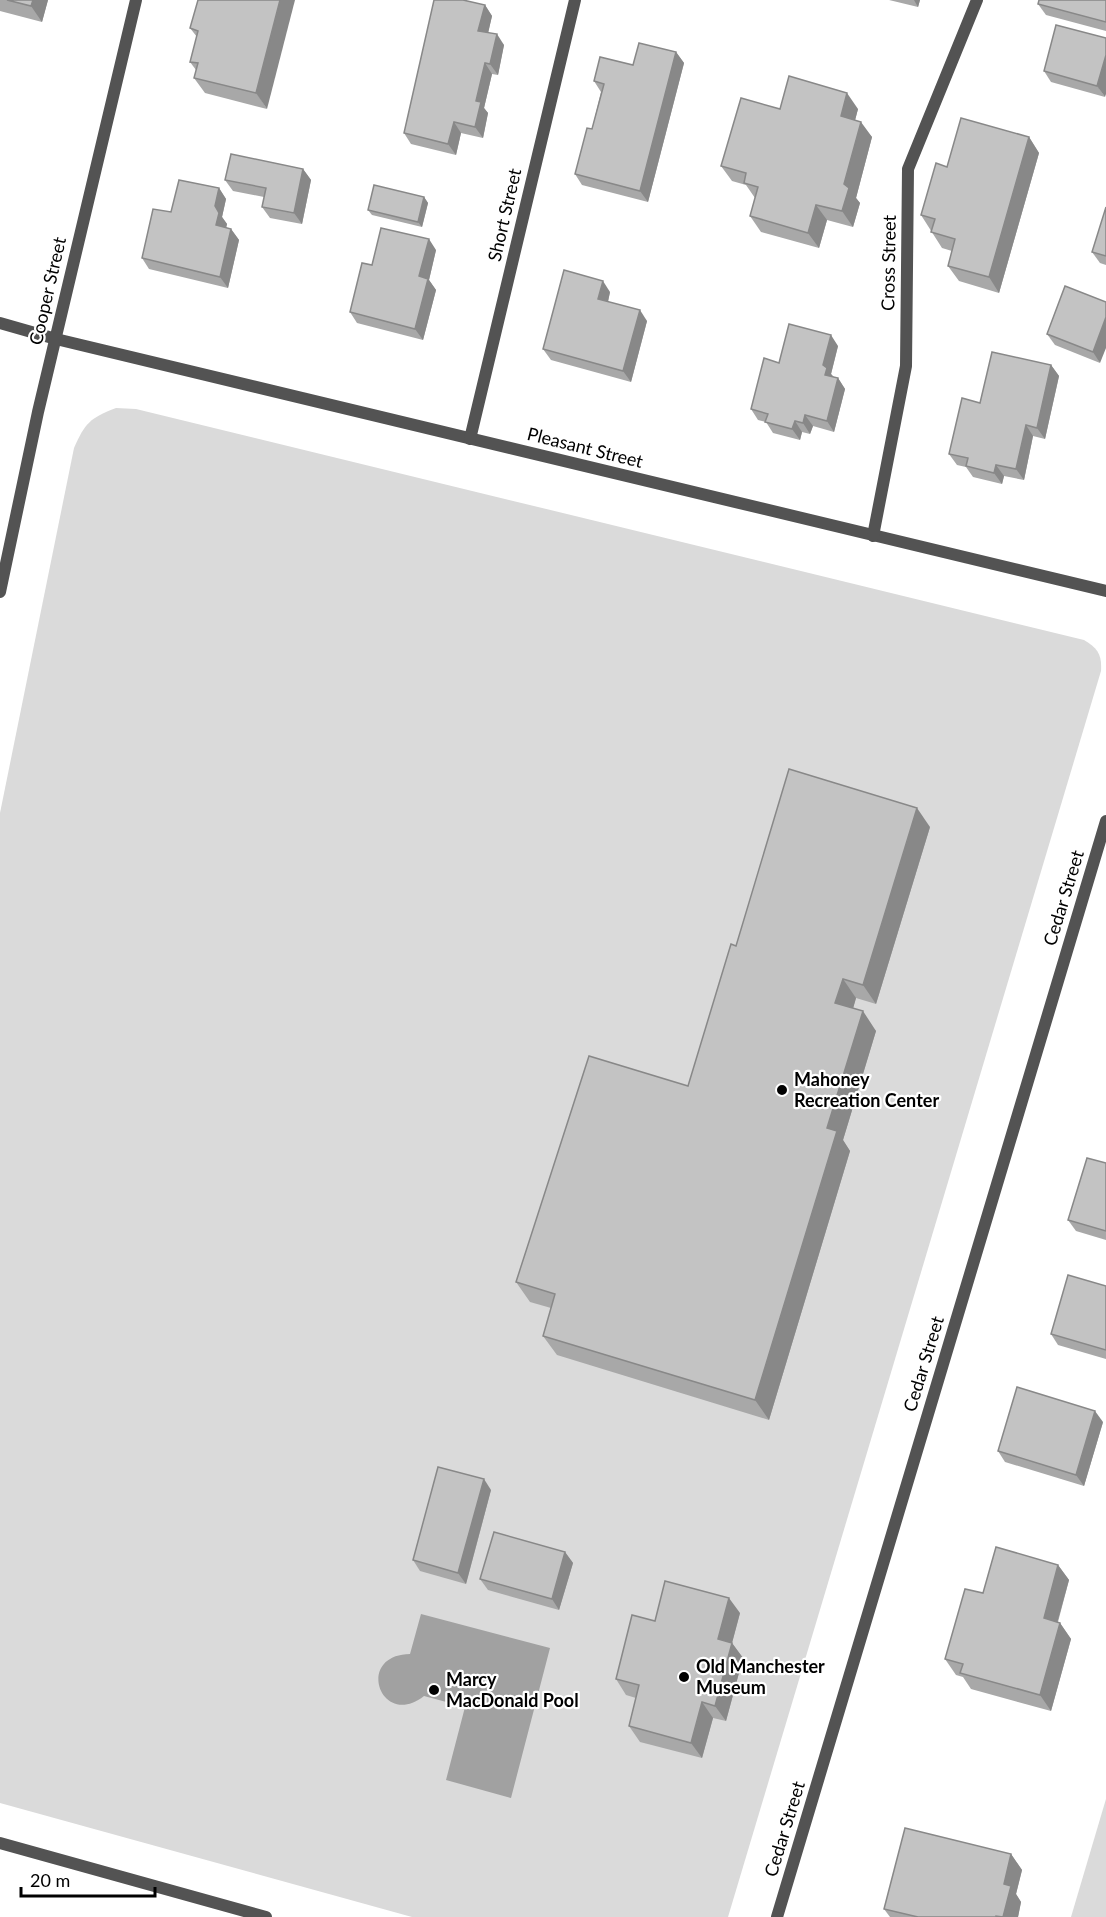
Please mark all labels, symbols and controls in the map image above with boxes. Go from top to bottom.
street label: Short Street [483,166,526,263]
street label: Cross Street [876,214,900,311]
street label: Cooper Street [24,234,70,347]
street label: Pleasant Street [525,422,646,472]
street label: Cedar Street [1038,847,1088,948]
place label: Mahoney Recreation Center [794,1068,939,1111]
marker: Mahoney Recreation Center [775,1083,789,1097]
street label: Cedar Street [898,1313,948,1414]
place label: Old Manchester Museum [696,1655,825,1698]
place label: Marcy MacDonald Pool [446,1668,579,1711]
marker: Old Manchester Museum [677,1670,691,1684]
marker: Marcy MacDonald Pool [427,1683,441,1697]
street label: Cedar Street [759,1778,809,1879]
scale bar [21,1860,154,1898]
text: 20 m [30,1869,70,1891]

